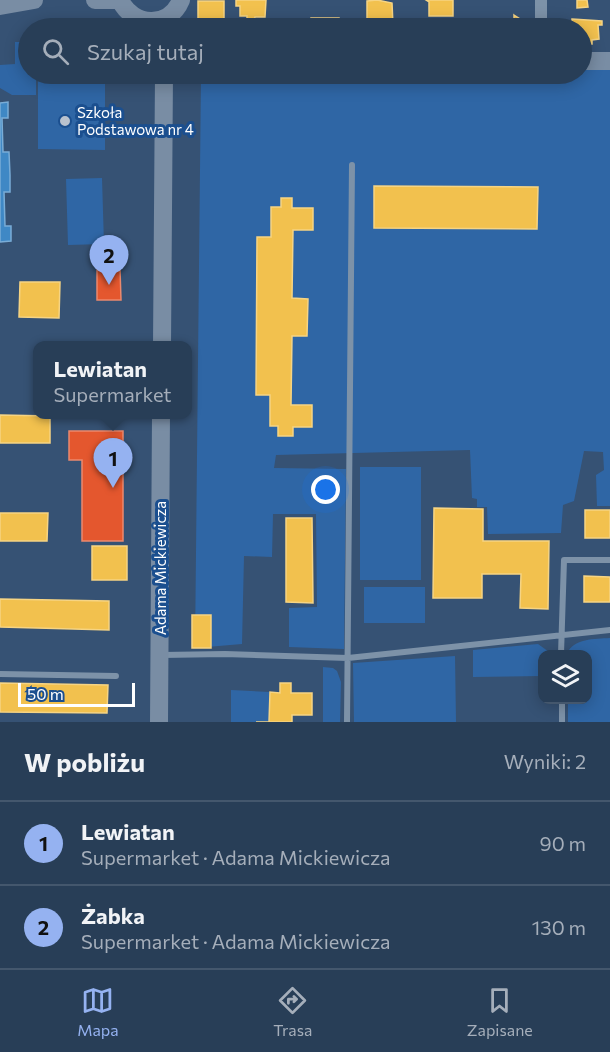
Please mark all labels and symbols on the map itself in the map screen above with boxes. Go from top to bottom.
place label: Szkoła Podstawowa nr 4 [77,103,194,138]
marker: Szkoła Podstawowa nr 4 [58,114,72,128]
pin: 2 [90,236,128,285]
pin: 1 [94,438,132,488]
your location [311,475,340,504]
street label: Adama Mickiewicza [151,501,169,635]
scale bar [18,680,135,708]

